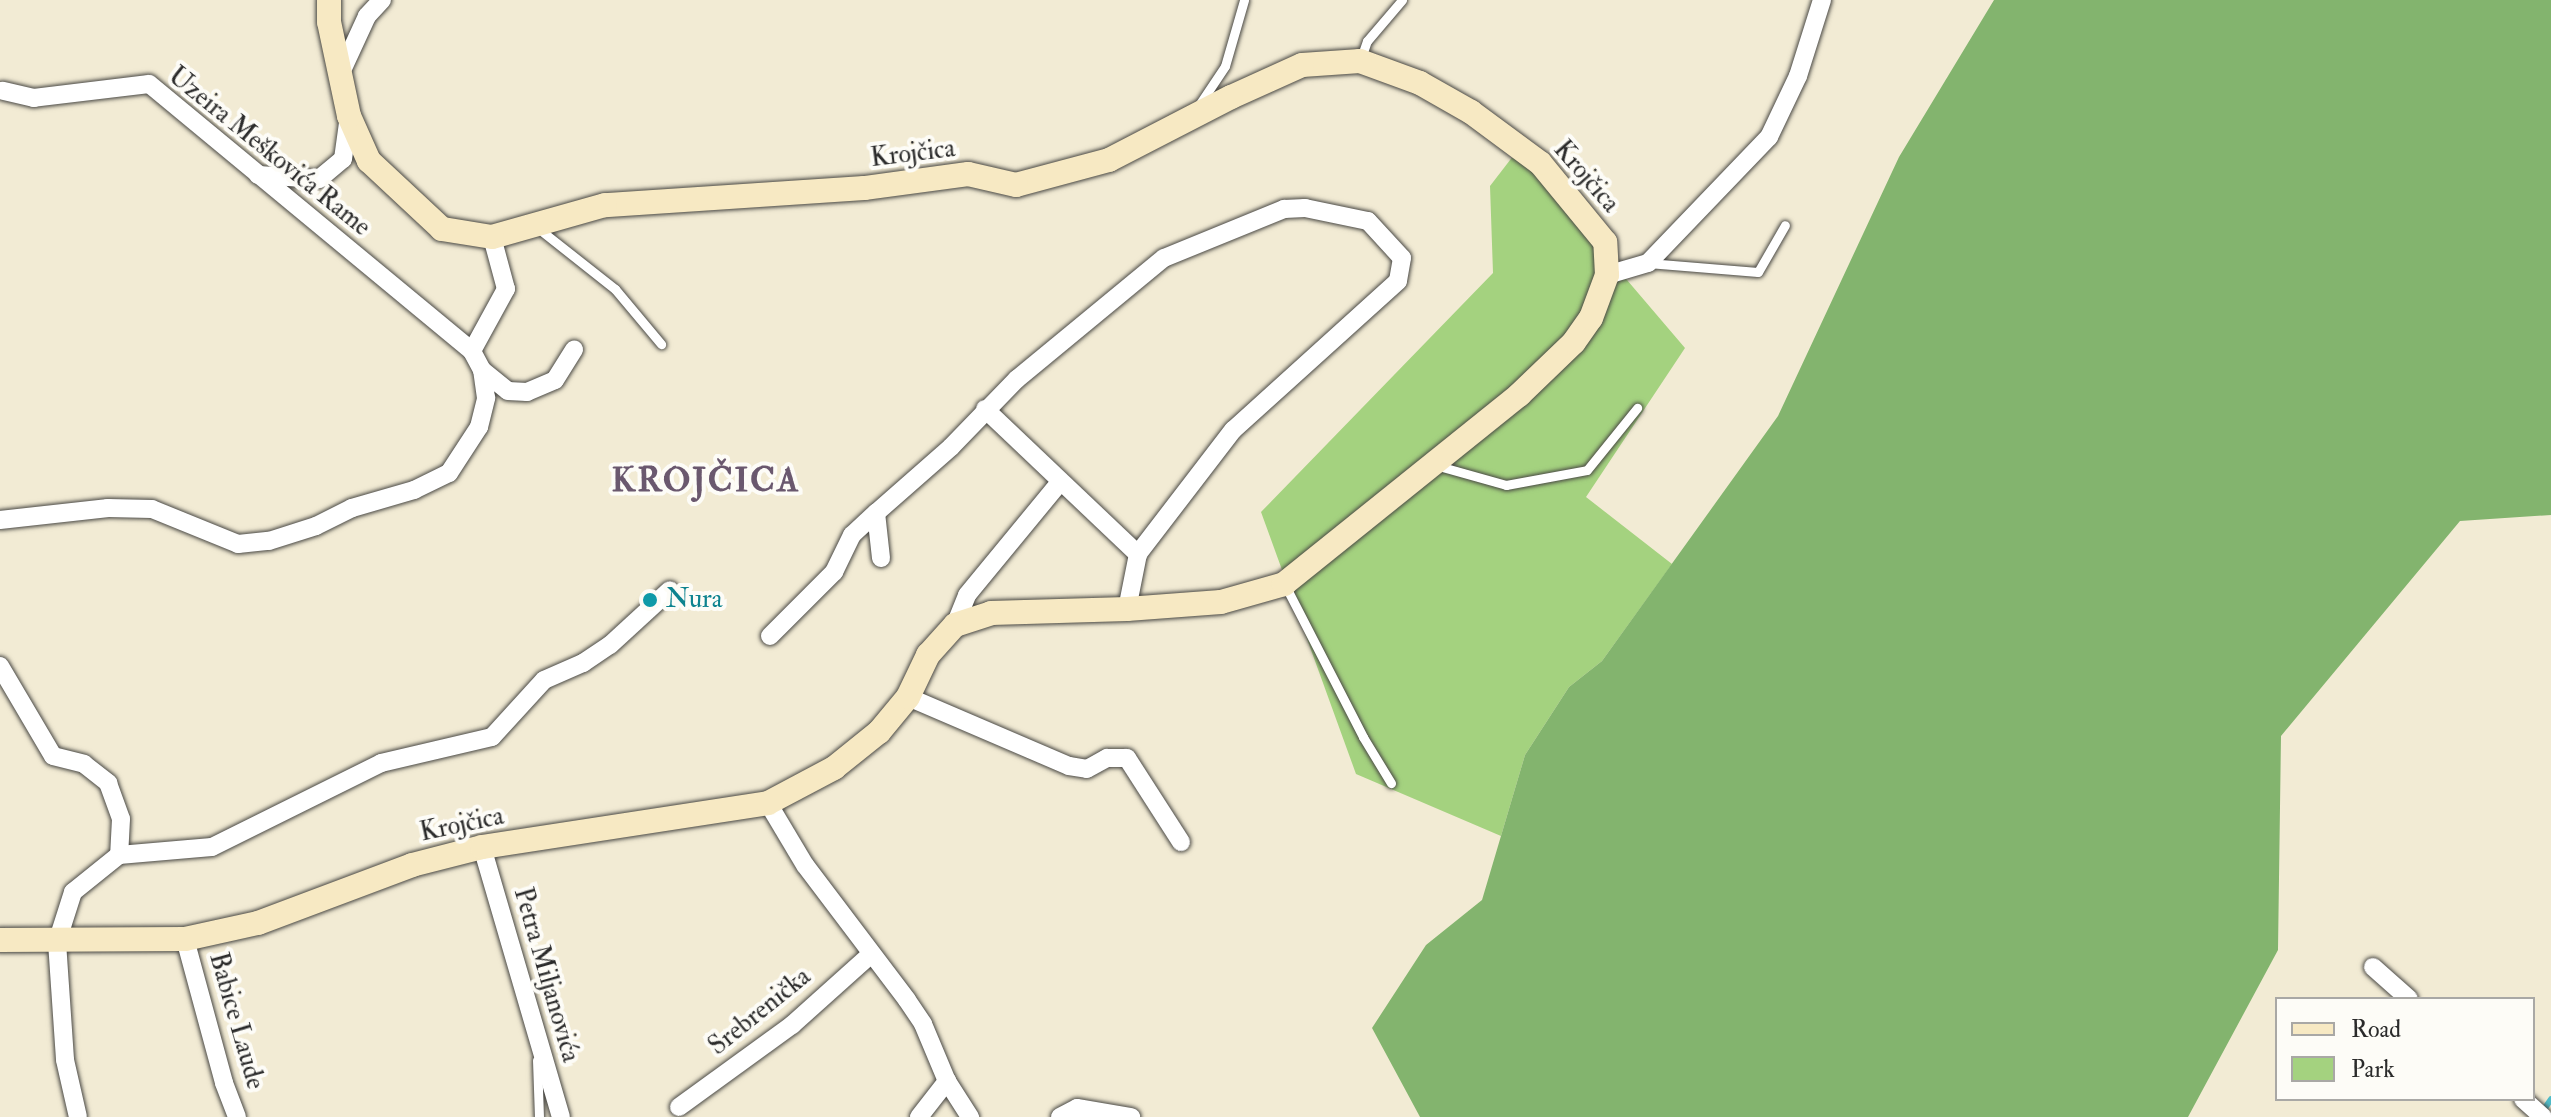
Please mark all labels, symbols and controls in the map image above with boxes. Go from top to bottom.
street label: Uzeira Meškovića Rame [162,61,376,243]
street label: Krojčica [869,133,957,175]
street label: Krojčica [1546,135,1626,219]
district label: KROJČICA [611,461,801,501]
place label: Nura [666,584,722,616]
marker: Nura [641,591,659,609]
street label: Krojčica [417,801,507,849]
street label: Petra Miljanovića [506,884,586,1066]
street label: Babice Laude [202,949,270,1093]
street label: Srebrenička [703,962,817,1062]
legend [2275,997,2535,1101]
text: Road [2351,1014,2401,1045]
text: Park [2351,1054,2395,1085]

